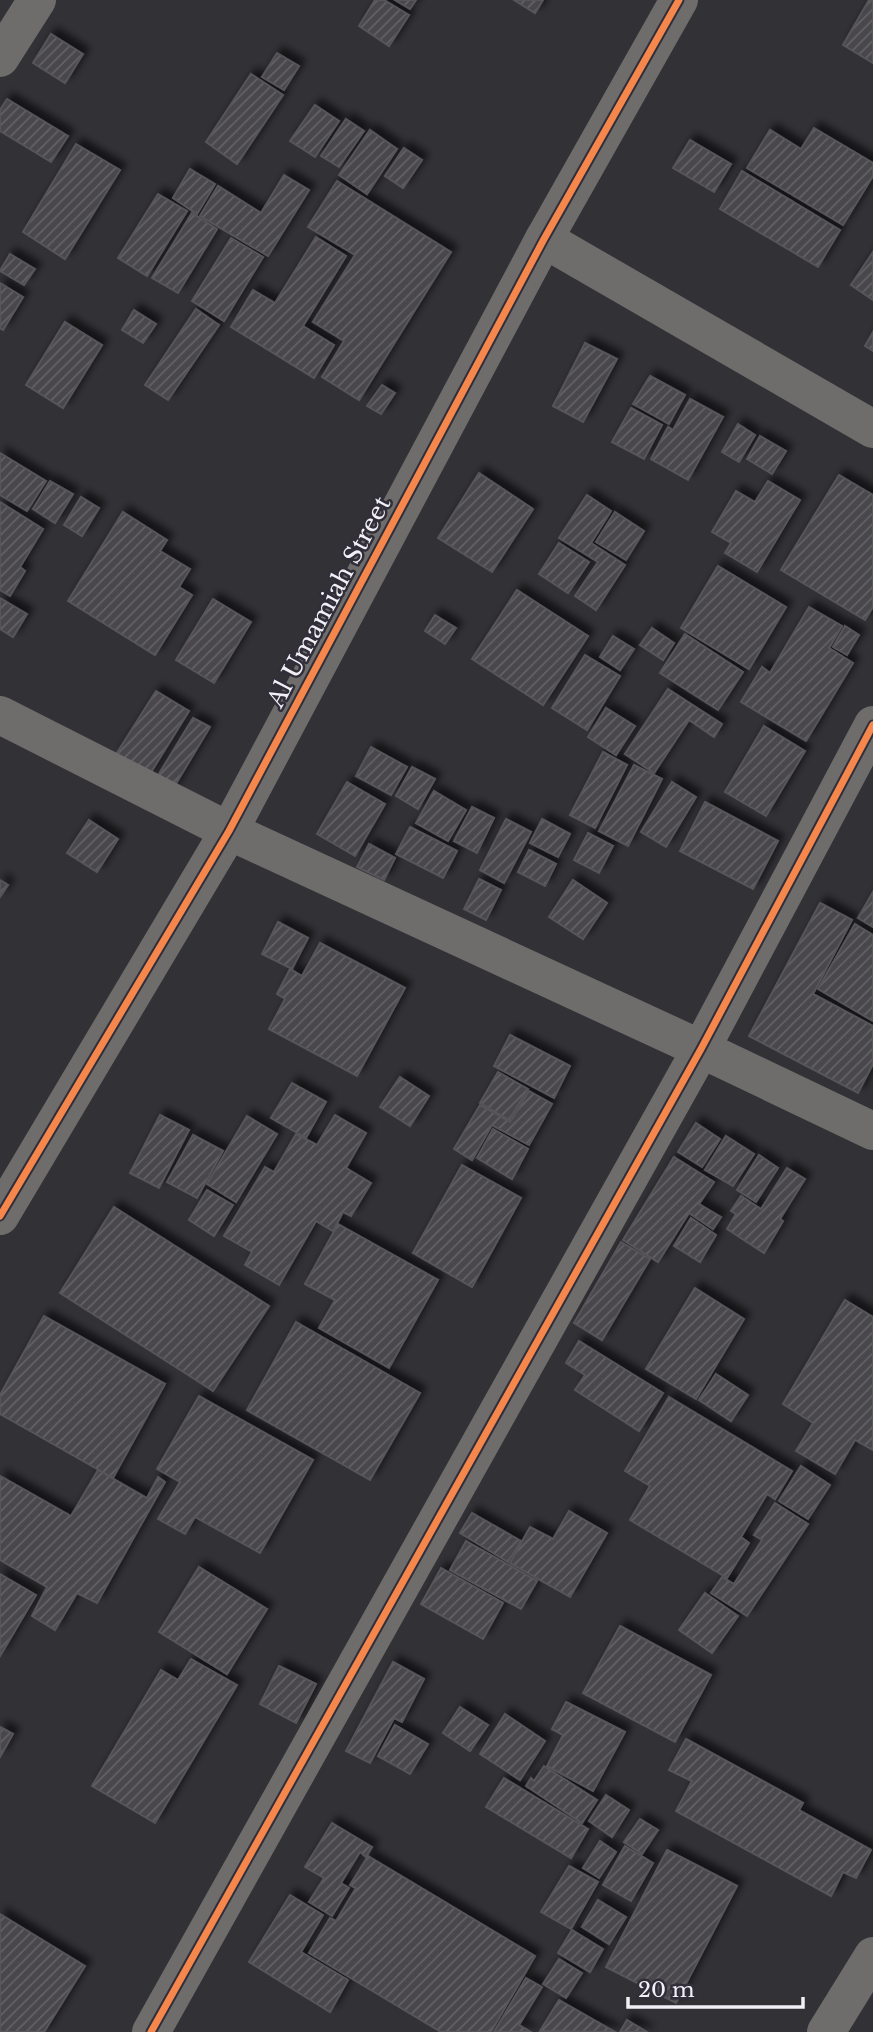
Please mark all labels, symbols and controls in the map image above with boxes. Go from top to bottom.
street label: Al Umamiah Street [260,491,397,713]
scale bar [628,1966,803,2010]
text: 20 m [638,1977,695,2003]

